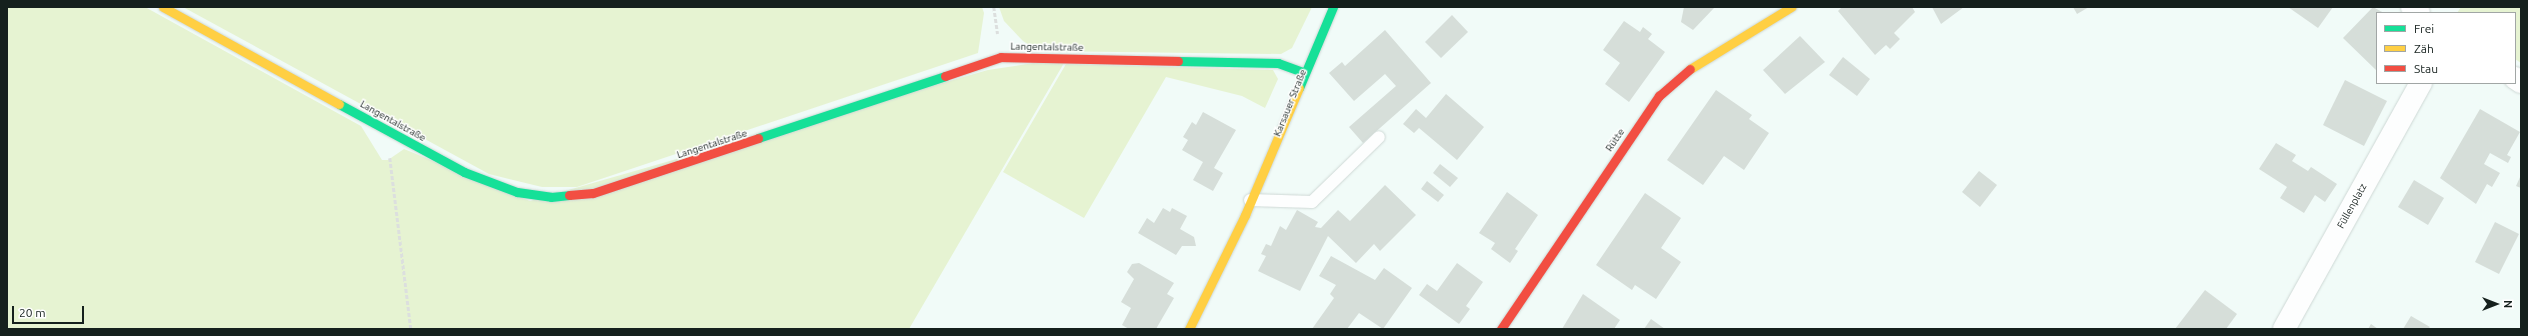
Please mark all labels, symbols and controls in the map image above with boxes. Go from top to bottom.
legend [2376,12,2516,84]
text: Frei [2414,22,2434,35]
street label: Langentalstraße [1010,40,1084,54]
text: Zäh [2414,42,2434,55]
text: Stau [2414,62,2438,75]
street label: Karsauer Straße [1271,68,1309,138]
street label: Langentalstraße [358,98,428,144]
street label: Rütte [1603,126,1627,154]
street label: Langentalstraße [675,127,749,161]
street label: Füllenplatz [2335,181,2369,231]
north arrow [2476,284,2516,324]
scale bar [14,298,86,324]
text: N [2502,300,2514,308]
text: 20 m [19,306,46,319]

